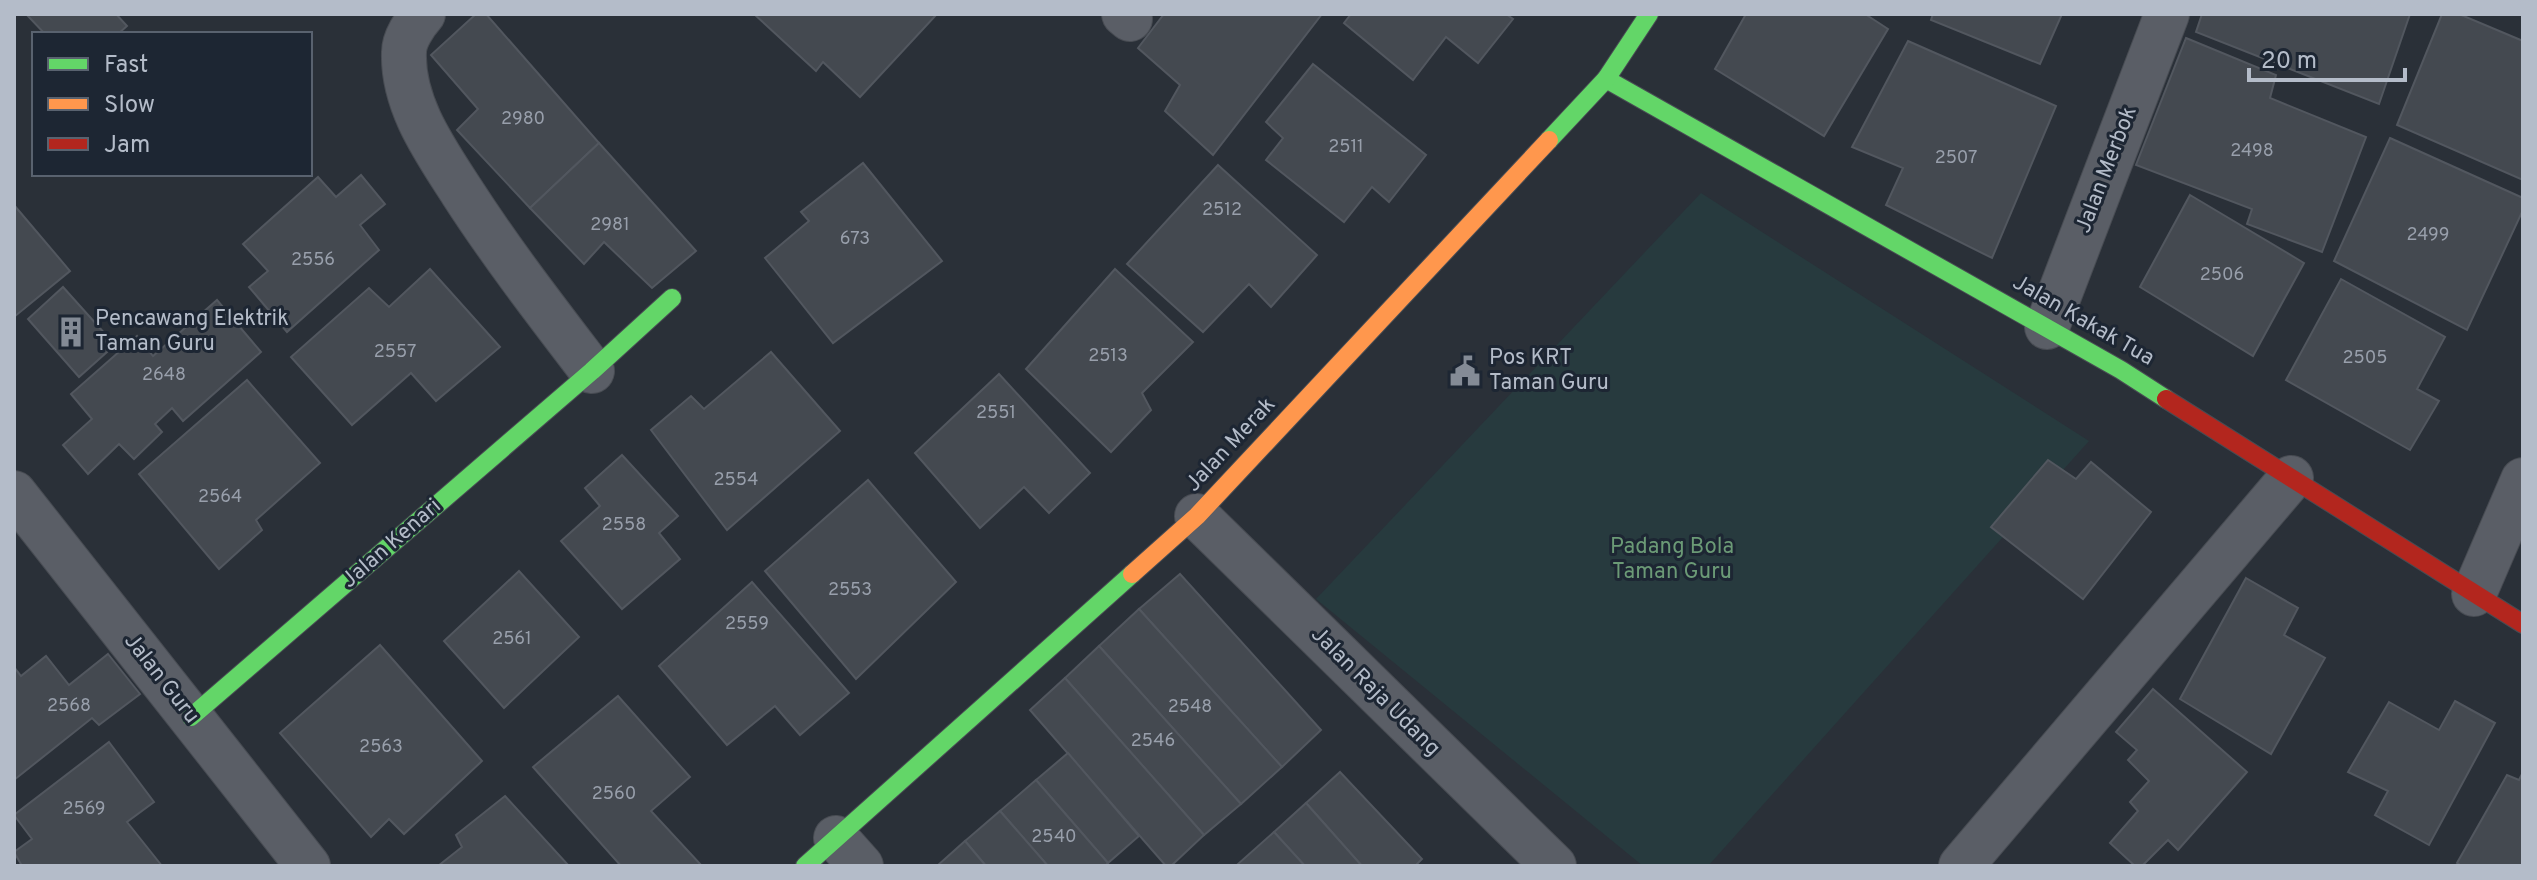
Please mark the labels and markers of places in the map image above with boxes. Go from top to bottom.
place label: Pencawang Elektrik Taman Guru [95,306,289,358]
building icon: Pencawang Elektrik Taman Guru [54,315,88,349]
place label: Pos KRT Taman Guru [1489,345,1609,397]
public building icon: Pos KRT Taman Guru [1448,354,1482,388]

